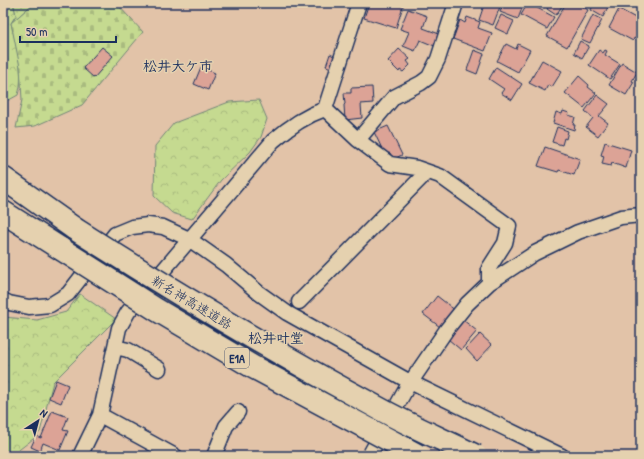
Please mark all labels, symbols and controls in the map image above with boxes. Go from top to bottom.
scale bar [20,18,116,44]
text: 50 m [26,23,47,40]
district label: 松井大ケ市 [143,56,213,75]
street label: 新名神高速道路 [148,271,236,333]
district label: 松井叶堂 [248,328,304,347]
road number: E1A [225,348,249,368]
north arrow [18,401,58,441]
text: N [37,406,50,420]

